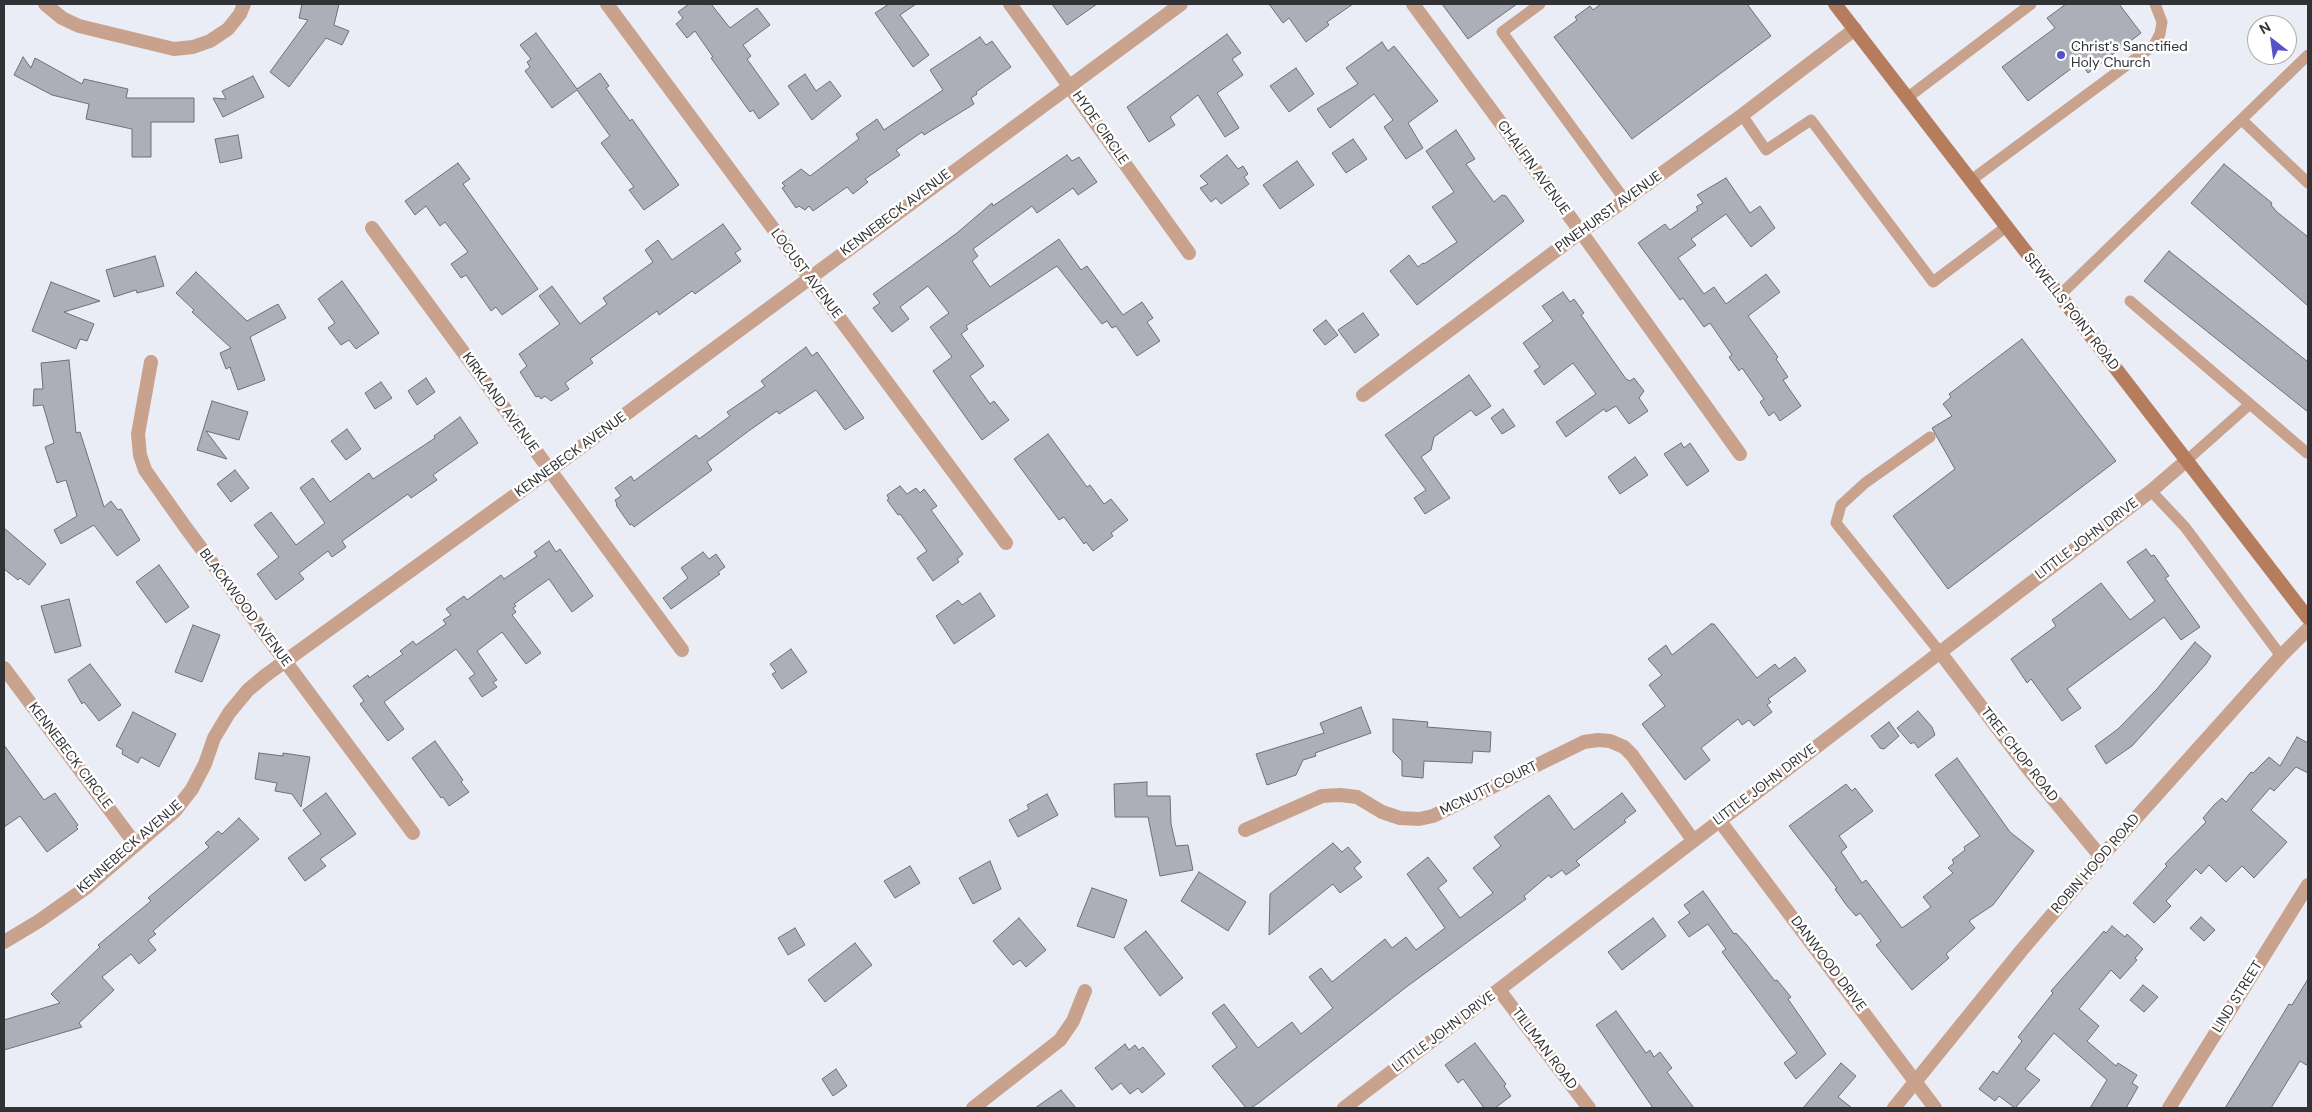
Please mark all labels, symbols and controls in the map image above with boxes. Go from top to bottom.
north arrow [2247,15,2297,65]
text: N [2256,18,2274,38]
place label: Christ's Sanctified Holy Church [2071,39,2188,72]
marker: Christ's Sanctified Holy Church [2055,49,2067,61]
street label: HYDE CIRCLE [1068,88,1132,168]
street label: CHALFIN AVENUE [1493,118,1573,218]
street label: KENNEBECK AVENUE [838,166,954,260]
street label: PINEHURST AVENUE [1553,168,1665,256]
street label: LOCUST AVENUE [767,226,845,322]
street label: SEWELLS POINT ROAD [2020,250,2122,374]
street label: KIRKLAND AVENUE [458,350,542,456]
street label: KENNEBECK AVENUE [512,409,630,501]
street label: LITTLE JOHN DRIVE [2032,495,2142,583]
street label: BLACKWOOD AVENUE [195,546,295,670]
street label: KENNEBECK CIRCLE [25,700,115,812]
street label: TREE CHOP ROAD [1977,704,2061,806]
street label: LITTLE JOHN DRIVE [1710,741,1820,829]
street label: MCNUTT COURT [1438,758,1540,820]
street label: KENNEBECK AVENUE [74,797,186,897]
street label: ROBIN HOOD ROAD [2048,811,2144,917]
street label: DANWOOD DRIVE [1787,913,1869,1015]
street label: LIND STREET [2209,958,2267,1036]
street label: LITTLE JOHN DRIVE [1389,988,1499,1076]
street label: TILLMAN ROAD [1508,1005,1580,1093]

